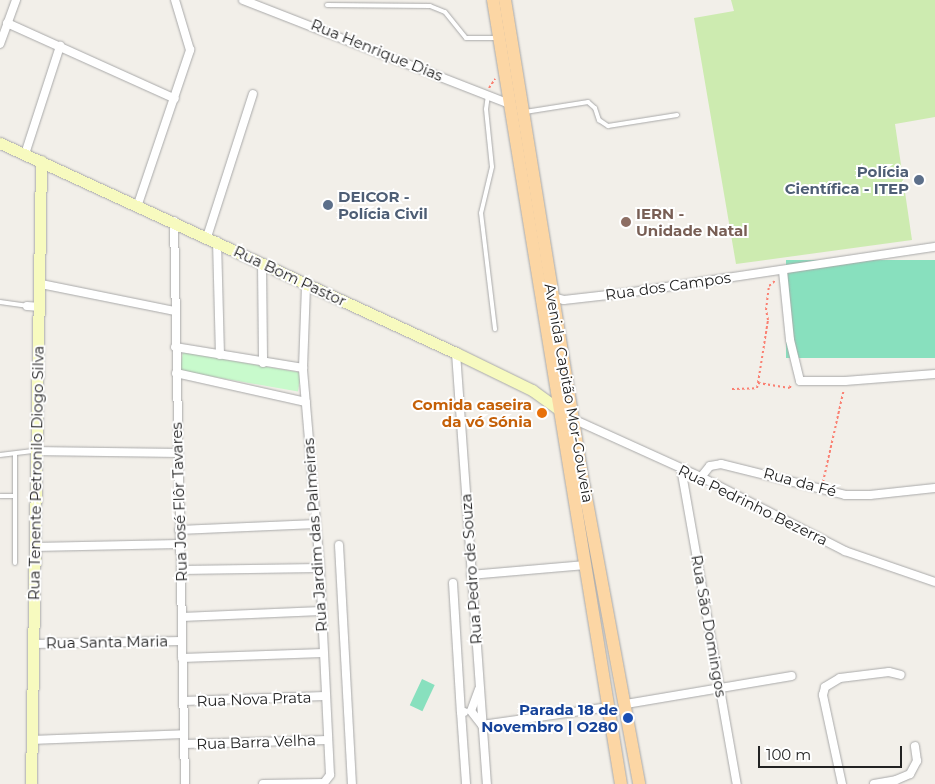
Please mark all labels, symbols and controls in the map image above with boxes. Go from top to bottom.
street label: Rua Henrique Dias [308,15,446,85]
place label: Polícia Científica - ITEP [785,162,909,197]
marker: Polícia Científica - ITEP [913,174,925,186]
place label: DEICOR - Polícia Civil [338,187,428,222]
marker: DEICOR - Polícia Civil [322,199,334,211]
place label: IERN - Unidade Natal [636,204,748,239]
marker: IERN - Unidade Natal [620,216,632,228]
street label: Rua Bom Pastor [231,242,349,310]
street label: Rua dos Campos [604,268,732,304]
street label: Avenida Capitão Mor-Gouveia [541,282,597,504]
street label: Rua Tenente Petronilo Diogo Silva [25,346,47,600]
place label: Comida caseira da vó Sónia [412,395,532,430]
marker: Comida caseira da vó Sónia [536,407,548,419]
street label: Rua José Flôr Tavares [167,422,191,582]
street label: Rua Jardim das Palmeiras [299,437,331,633]
street label: Rua Pedrinho Bezerra [675,461,831,549]
street label: Rua da Fé [761,464,839,500]
street label: Rua Pedro de Souza [457,493,485,645]
street label: Rua São Domingos [688,554,730,698]
street label: Rua Santa Maria [46,632,168,652]
street label: Rua Nova Prata [196,688,312,710]
place label: Parada 18 de Novembro | O280 [481,700,618,735]
marker: Parada 18 de Novembro | O280 [622,712,634,724]
street label: Rua Barra Velha [196,731,316,753]
scale bar [760,736,904,768]
text: 100 m [766,745,811,764]

